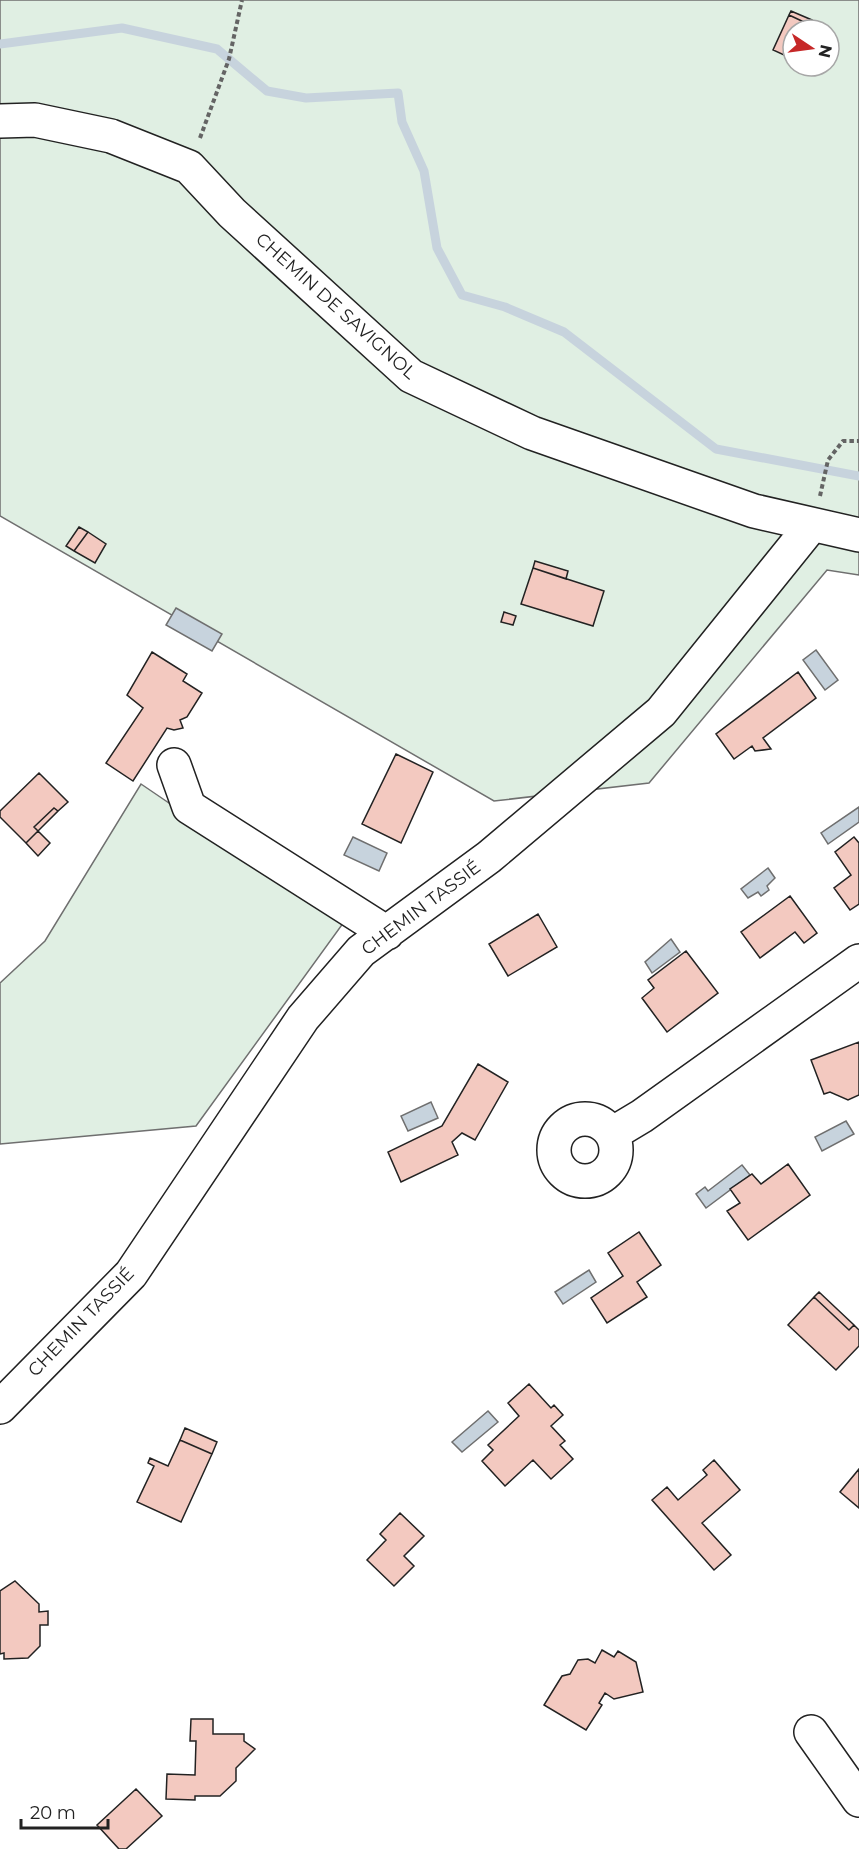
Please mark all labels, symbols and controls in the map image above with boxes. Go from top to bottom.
north arrow [781,18,841,78]
text: N [814,43,836,60]
street label: CHEMIN DE SAVIGNOL [251,228,421,384]
street label: CHEMIN TASSIÉ [357,856,485,960]
street label: CHEMIN TASSIÉ [23,1263,139,1381]
scale bar [21,1792,108,1830]
text: 20 m [30,1802,76,1824]

